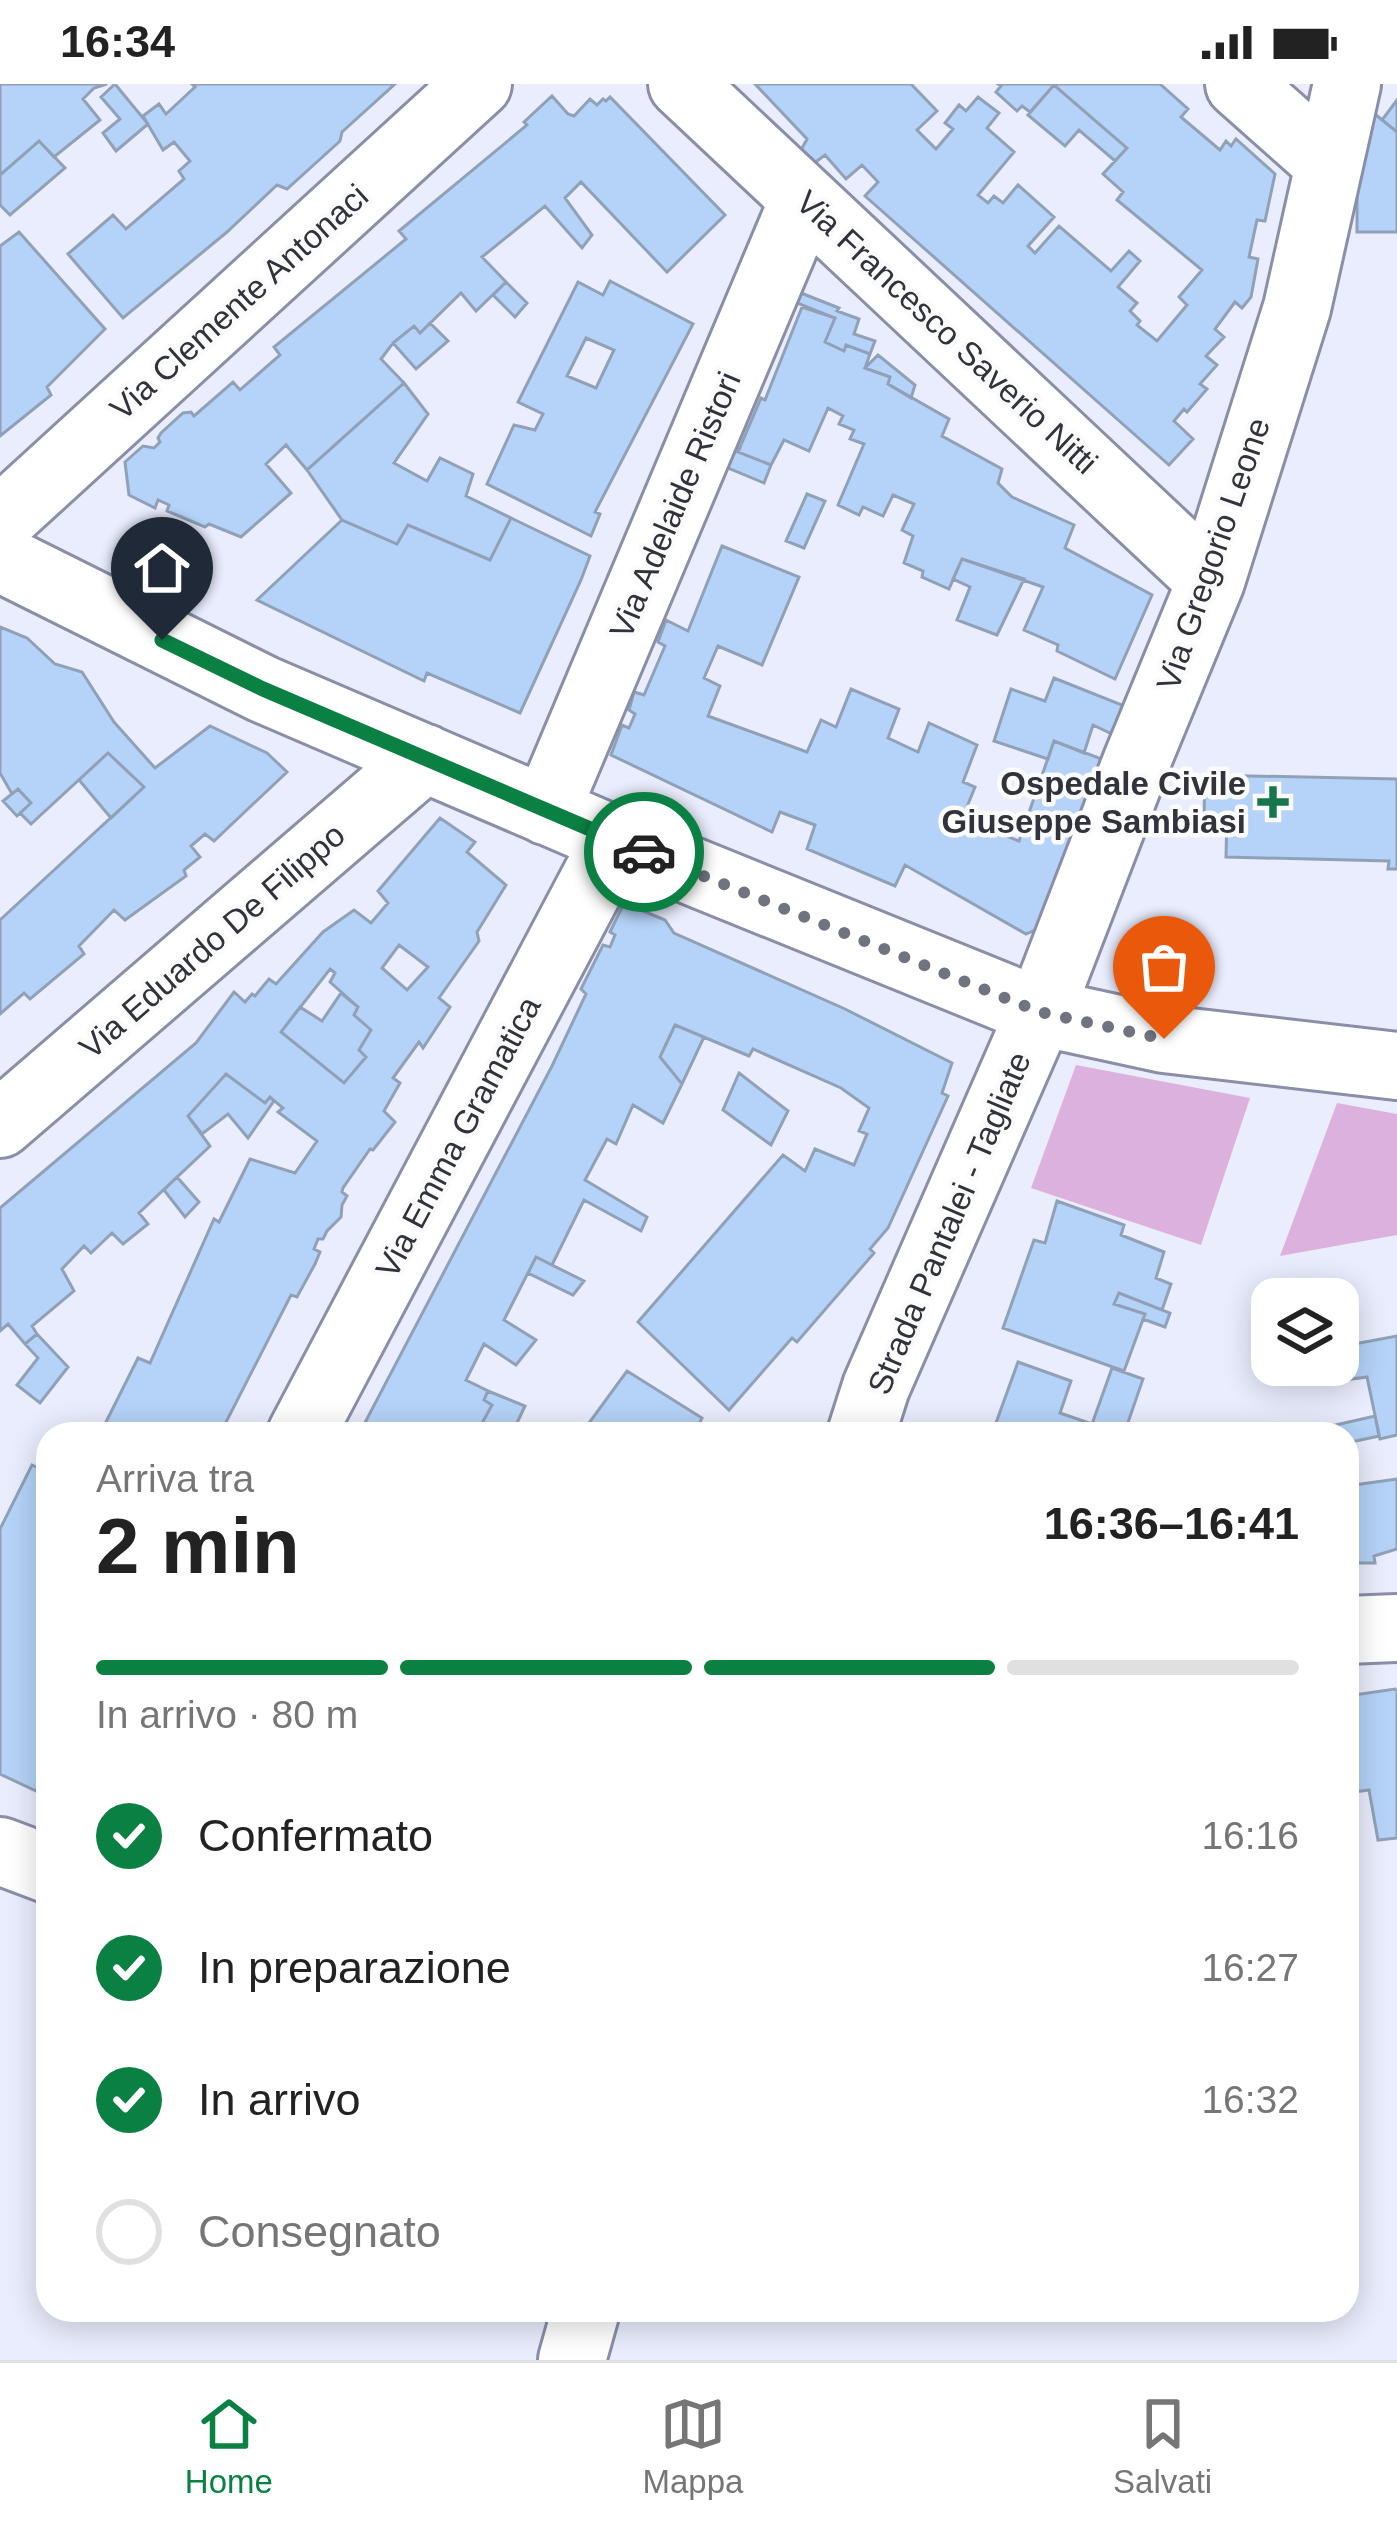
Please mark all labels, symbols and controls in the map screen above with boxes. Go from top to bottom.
text: 16:34 [60,16,175,67]
street label: Via Clemente Antonaci [103,177,375,427]
street label: Via Francesco Saverio Nitti [789,183,1105,481]
street label: Via Adelaide Ristori [602,366,748,644]
street label: Via Gregorio Leone [1149,413,1277,695]
pin [111,517,213,640]
icon: home [129,535,195,601]
place label: Ospedale Civile Giuseppe Sambiasi [942,765,1246,840]
marker: Ospedale Civile Giuseppe Sambiasi [1257,786,1289,818]
courier [584,792,704,912]
street label: Via Eduardo De Filippo [72,816,352,1066]
icon: car [611,819,677,885]
pin [1113,916,1215,1039]
icon: bag [1131,934,1197,1000]
street label: Via Emma Gramatica [368,990,548,1284]
street label: Strada Pantalei - Tagliate [860,1046,1038,1400]
map controls [1251,1278,1359,1386]
button: layers [1251,1278,1359,1386]
text: Arriva tra [96,1457,254,1500]
text: 16:36–16:41 [1044,1498,1299,1549]
text: 2 min [96,1502,300,1590]
text: In arrivo · 80 m [96,1693,358,1736]
icon: check [96,1803,162,1869]
text: Confermato [198,1810,433,1861]
text: 16:16 [1201,1814,1299,1857]
icon: check [96,1935,162,2001]
text: In preparazione [198,1942,511,1993]
text: 16:27 [1201,1946,1299,1989]
icon: check [96,2067,162,2133]
text: In arrivo [198,2074,361,2125]
text: 16:32 [1201,2078,1299,2121]
text: Consegnato [198,2206,441,2257]
tab: Home [185,2391,273,2501]
tab: Mappa [643,2391,743,2501]
tab: Salvati [1113,2391,1212,2501]

